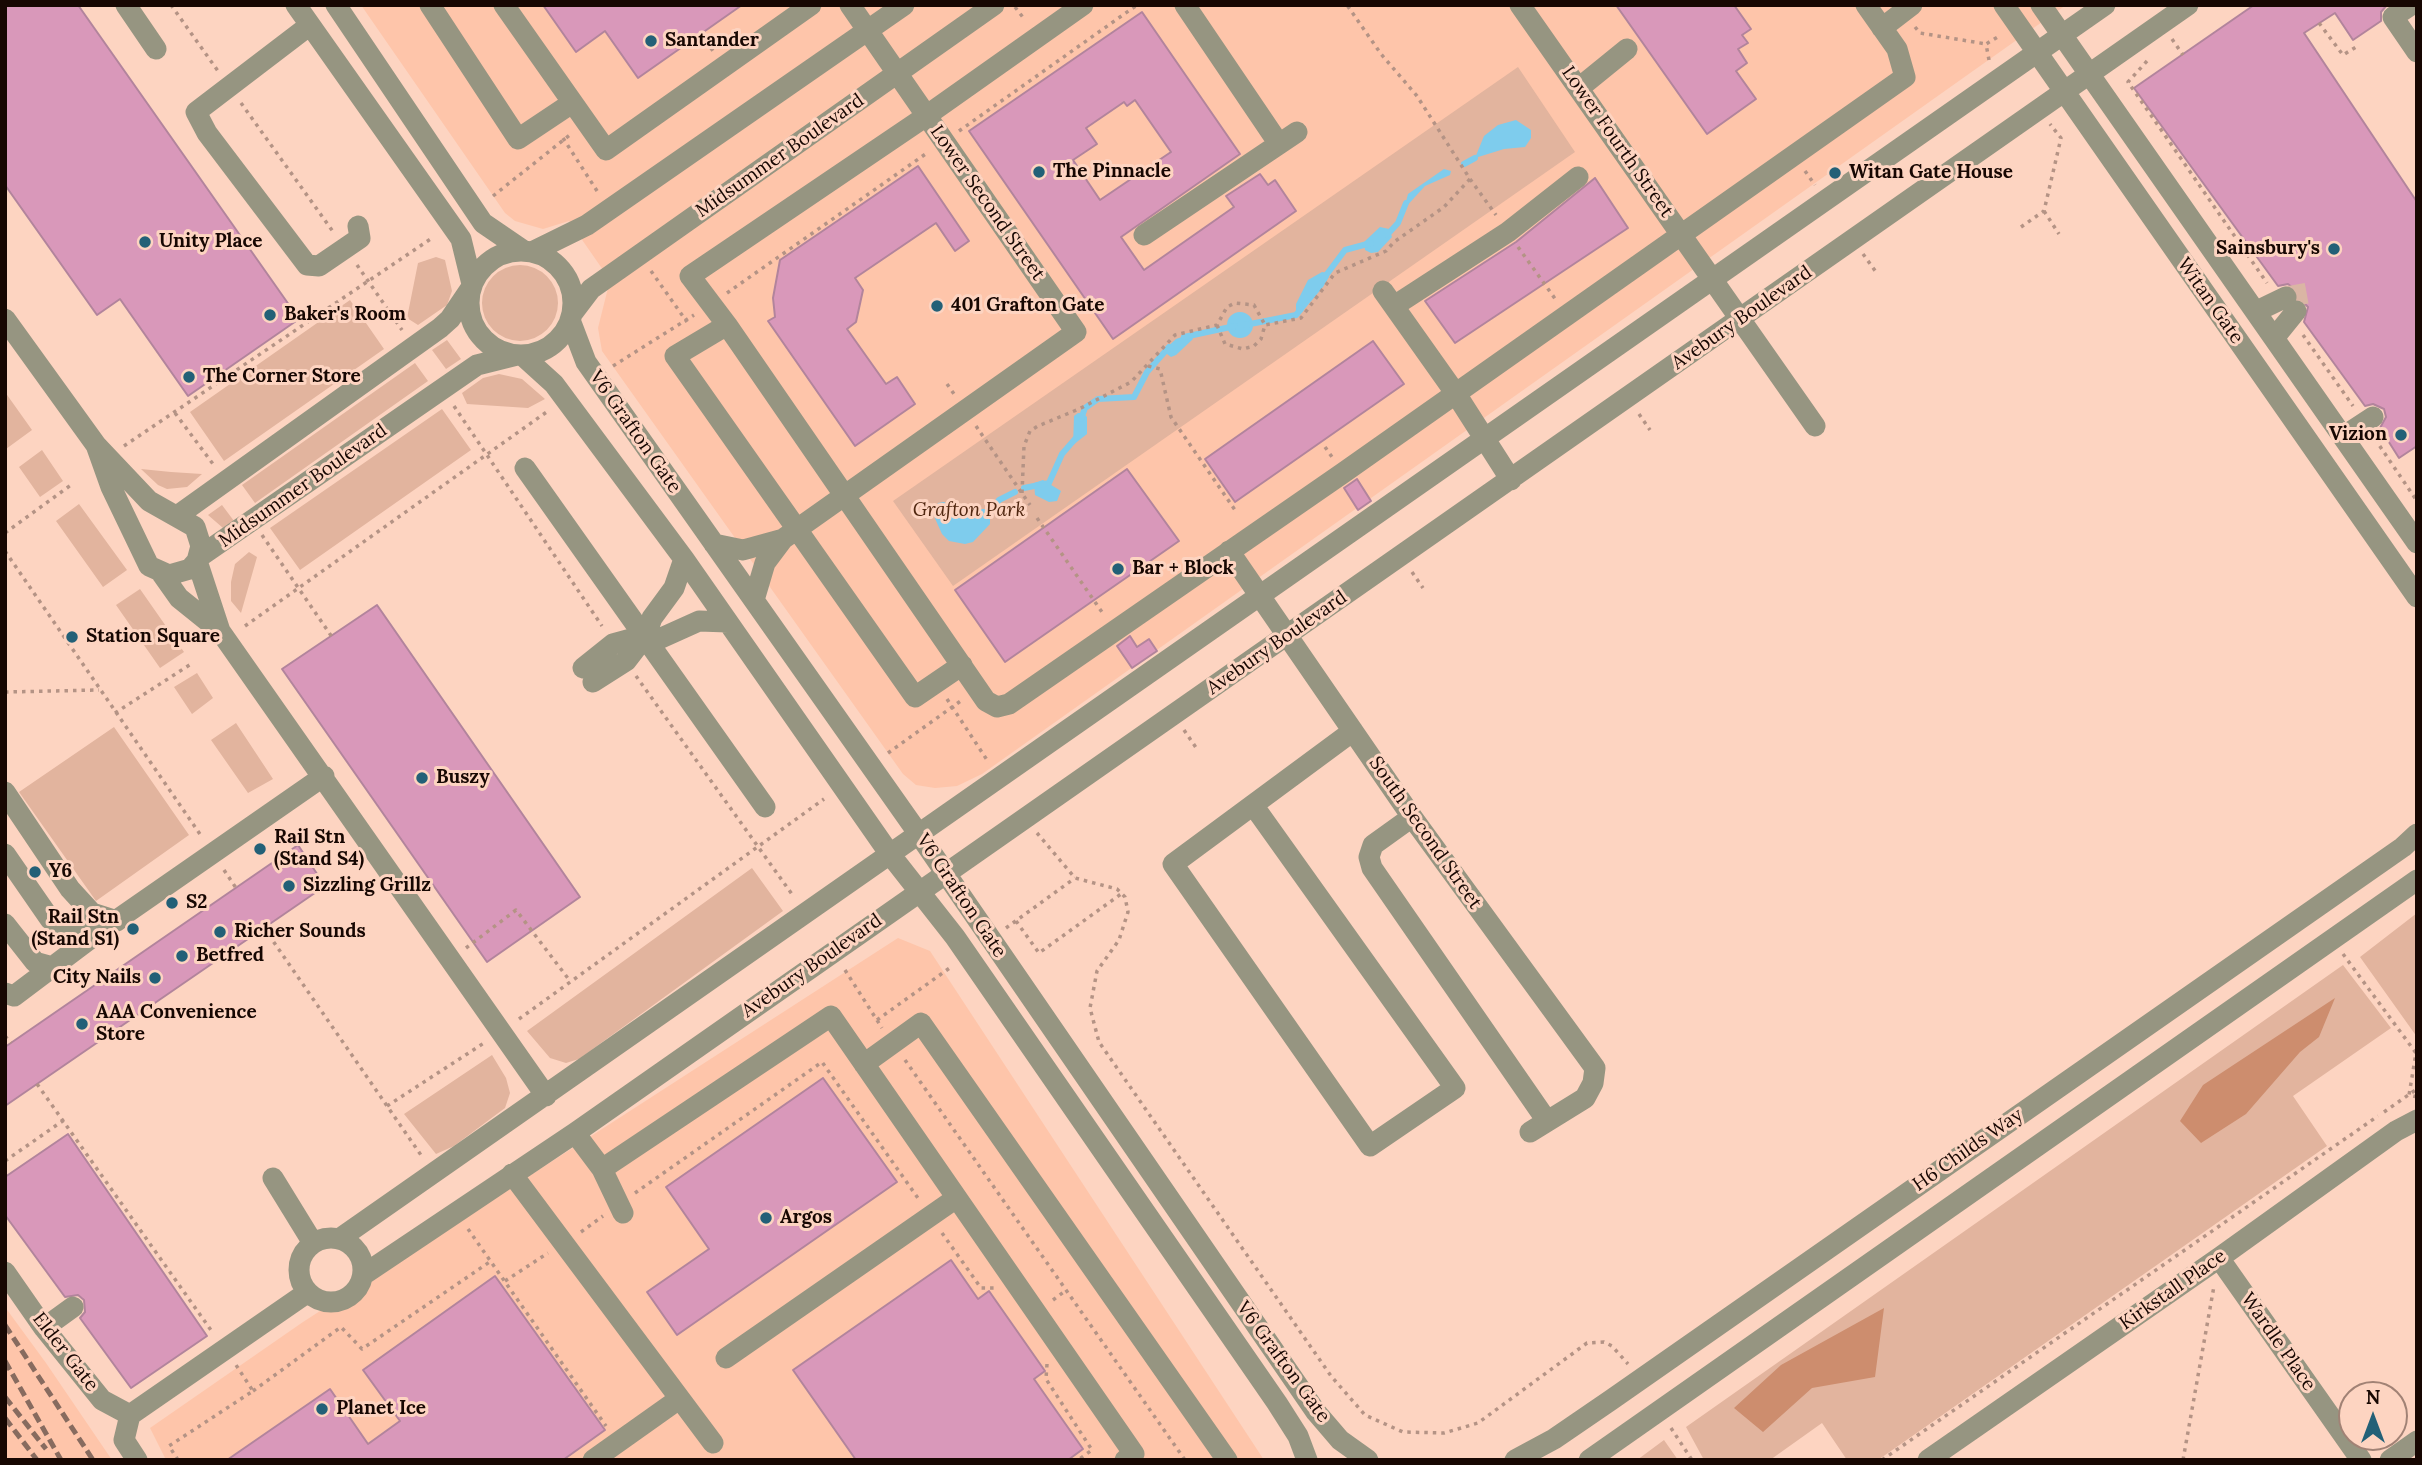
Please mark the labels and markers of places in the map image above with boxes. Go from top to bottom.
place label: Santander [665,30,759,52]
marker: Santander [643,33,659,49]
place label: The Pinnacle [1053,161,1171,183]
place label: Witan Gate House [1849,162,2013,184]
marker: The Pinnacle [1031,164,1047,180]
marker: Witan Gate House [1827,165,1843,181]
place label: Unity Place [159,231,262,253]
marker: Unity Place [137,234,153,250]
place label: Sainsbury's [2216,238,2320,260]
marker: Sainsbury's [2326,241,2342,257]
place label: 401 Grafton Gate [951,295,1104,317]
marker: 401 Grafton Gate [929,298,945,314]
place label: Baker's Room [284,304,406,326]
marker: Baker's Room [262,307,278,323]
place label: The Corner Store [203,366,361,388]
marker: The Corner Store [181,369,197,385]
place label: Vizion [2329,424,2387,446]
marker: Vizion [2393,427,2409,443]
place label: Bar + Block [1132,558,1234,580]
marker: Bar + Block [1110,561,1126,577]
place label: Station Square [86,626,220,648]
marker: Station Square [64,629,80,645]
place label: Buszy [436,767,490,789]
marker: Buszy [414,770,430,786]
place label: Rail Stn (Stand S4) [274,827,364,871]
marker: Rail Stn (Stand S4) [252,841,268,857]
place label: Y6 [49,861,72,883]
marker: Y6 [27,864,43,880]
place label: Sizzling Grillz [303,875,431,897]
marker: Sizzling Grillz [281,878,297,894]
place label: S2 [186,892,207,914]
marker: S2 [164,895,180,911]
place label: Rail Stn (Stand S1) [31,907,119,951]
marker: Rail Stn (Stand S1) [125,921,141,937]
place label: Richer Sounds [234,921,366,943]
marker: Richer Sounds [212,924,228,940]
place label: Betfred [196,945,264,967]
marker: Betfred [174,948,190,964]
place label: City Nails [53,967,141,989]
marker: City Nails [147,970,163,986]
place label: AAA Convenience Store [96,1002,257,1046]
marker: AAA Convenience Store [74,1016,90,1032]
place label: Argos [780,1207,832,1229]
marker: Argos [758,1210,774,1226]
place label: Planet Ice [336,1398,426,1420]
marker: Planet Ice [314,1401,330,1417]

